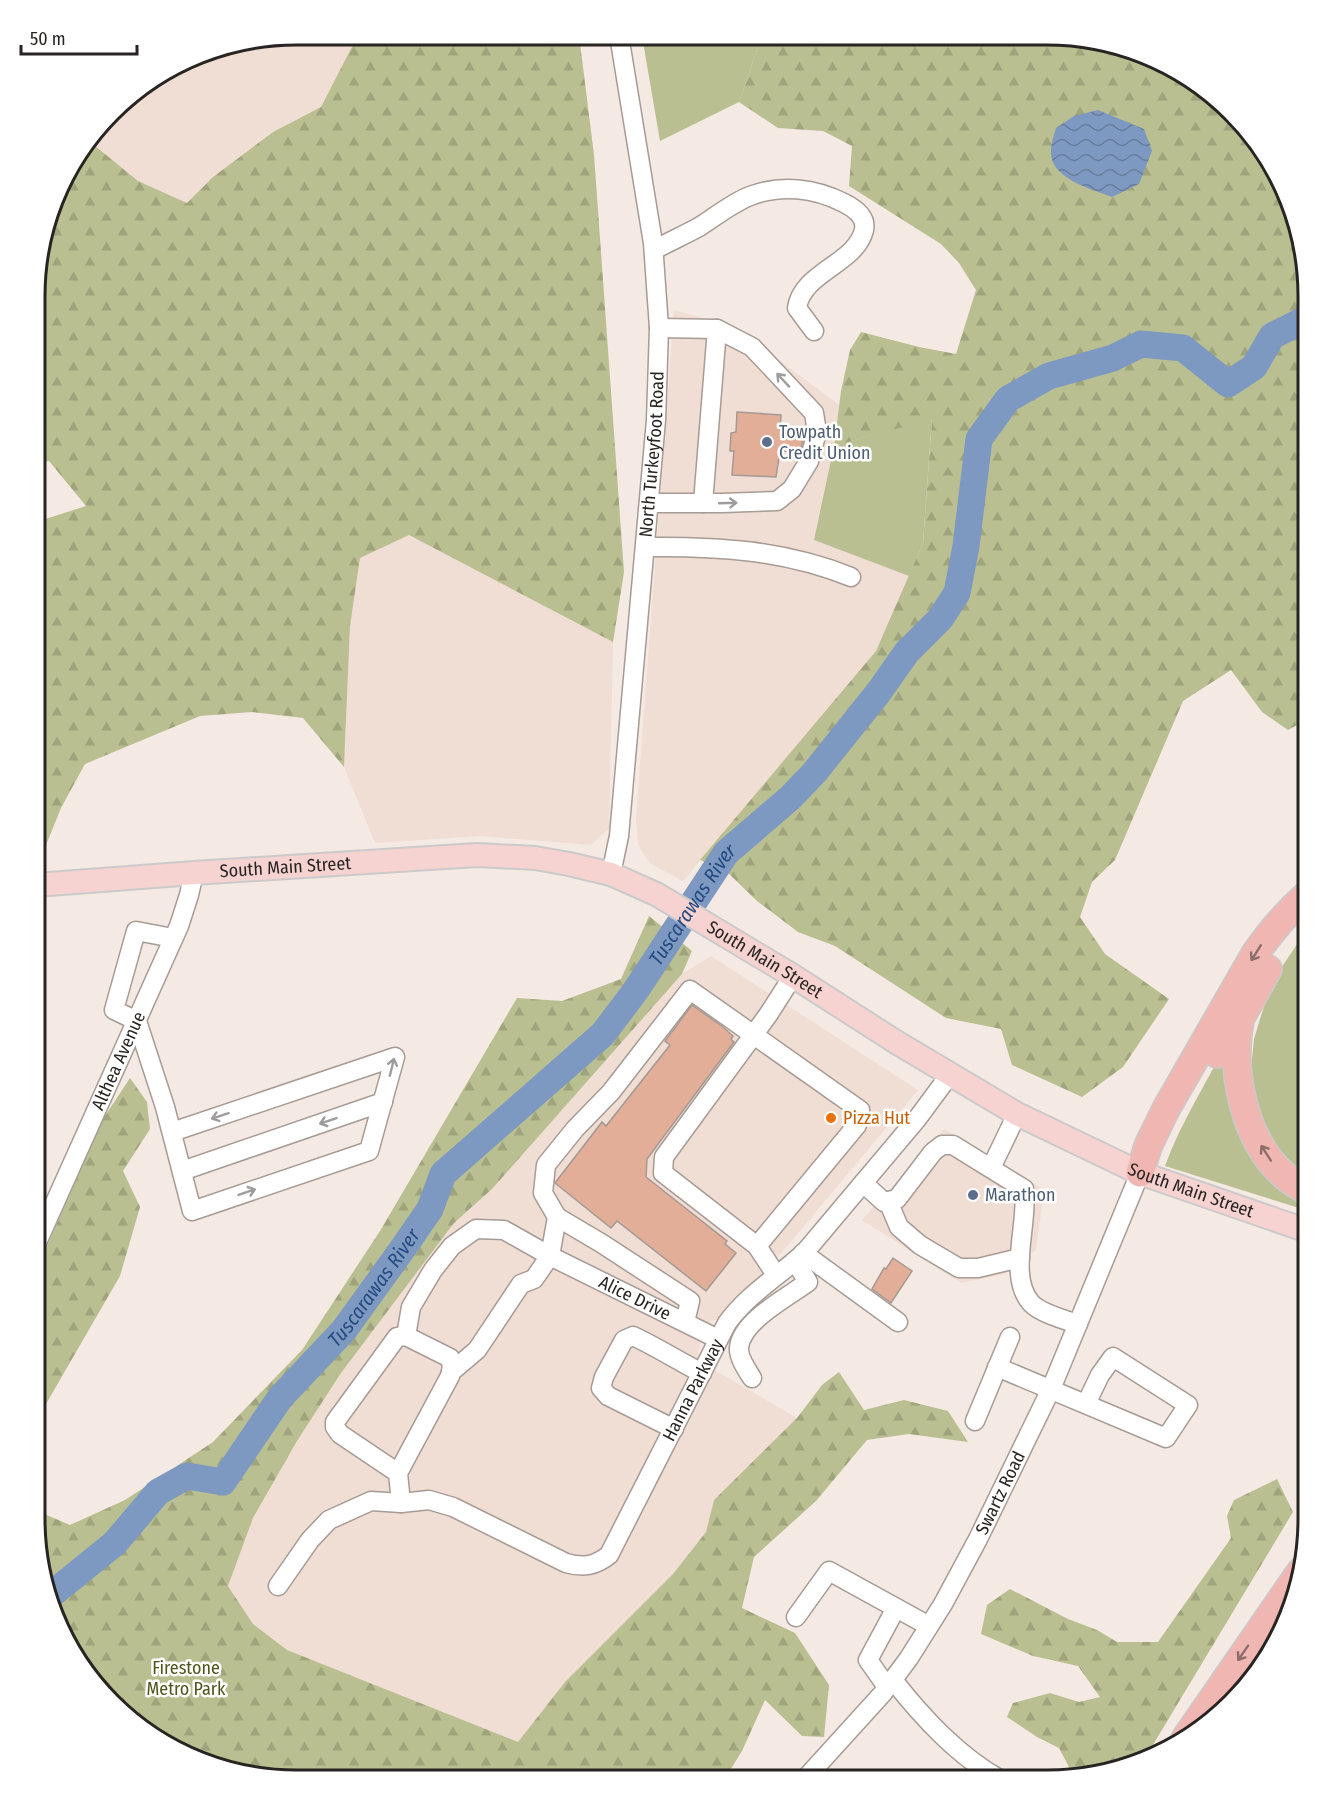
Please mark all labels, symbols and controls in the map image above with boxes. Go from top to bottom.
scale bar [21,18,136,56]
text: 50 m [30,28,66,50]
street label: North Turkeyfoot Road [635,371,669,538]
one-way arrow [776,373,790,388]
place label: Towpath Credit Union [779,421,870,464]
marker: Towpath Credit Union [760,435,774,449]
one-way arrow [718,497,738,509]
water label: Tuscarawas River [644,838,741,970]
street label: South Main Street [219,852,352,882]
street label: South Main Street [703,916,827,1003]
one-way arrow [1250,944,1262,961]
street label: Althea Avenue [87,1008,150,1114]
one-way arrow [387,1058,399,1077]
place label: Pizza Hut [843,1107,910,1129]
one-way arrow [211,1111,230,1122]
marker: Pizza Hut [824,1111,838,1125]
one-way arrow [319,1116,338,1127]
one-way arrow [1260,1145,1272,1161]
street label: South Main Street [1124,1158,1257,1222]
place label: Marathon [985,1184,1056,1206]
one-way arrow [237,1186,256,1197]
marker: Marathon [966,1188,980,1202]
water label: Tuscarawas River [323,1223,425,1352]
street label: Alice Drive [595,1271,675,1325]
street label: Hanna Parkway [658,1335,728,1445]
street label: Swartz Road [971,1448,1030,1538]
one-way arrow [1237,1645,1249,1661]
park label: Firestone Metro Park [146,1657,226,1700]

